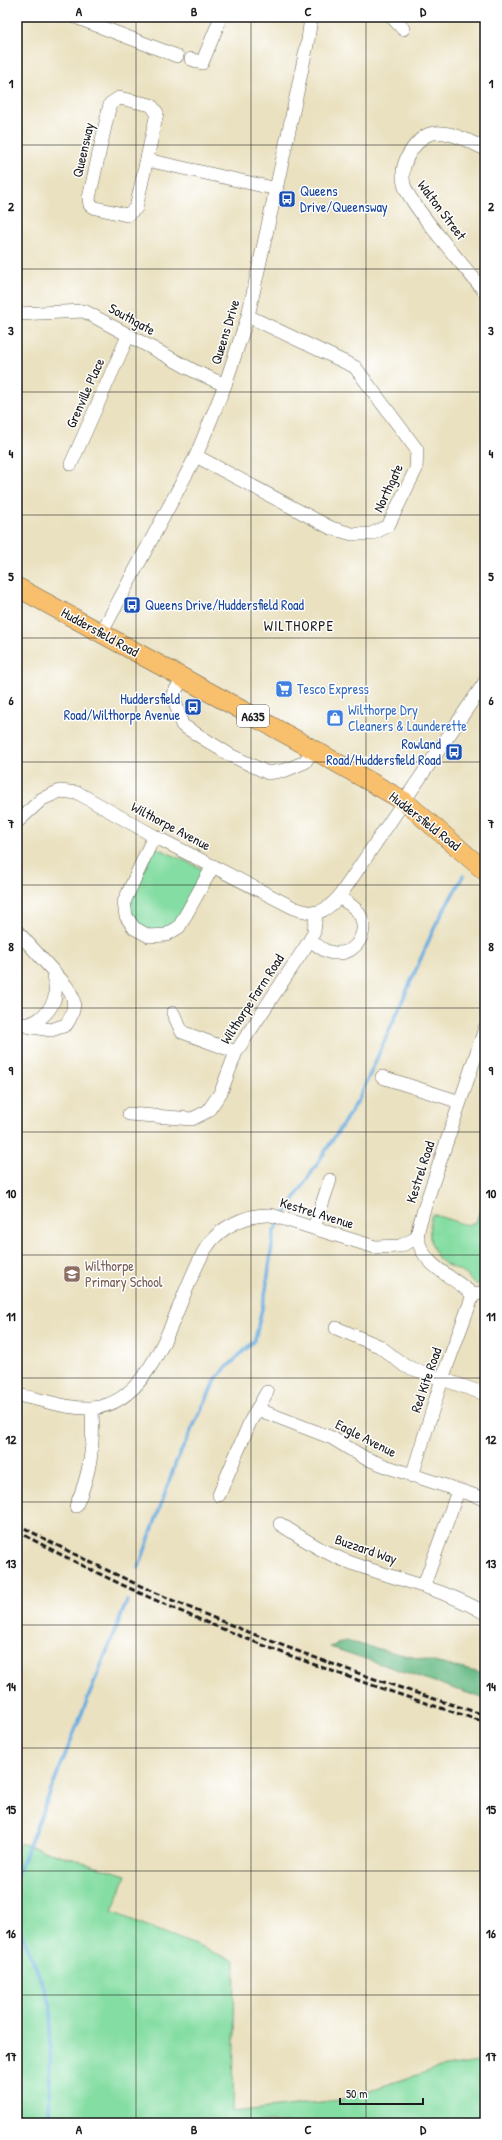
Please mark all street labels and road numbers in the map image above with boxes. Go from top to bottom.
street label: Queensway [67,121,99,179]
street label: Walton Street [414,176,471,244]
street label: Queens Drive [206,297,244,367]
street label: Southgate [105,298,159,340]
street label: Grenville Place [61,355,109,431]
street label: Northgate [368,460,408,515]
street label: Huddersfield Road [58,602,143,661]
road number: A635 [237,705,269,727]
street label: Huddersfield Road [386,787,465,855]
street label: Wilthorpe Avenue [128,797,215,856]
street label: Wilthorpe Farm Road [215,950,289,1048]
street label: Kestrel Road [401,1138,439,1205]
street label: Kestrel Avenue [278,1192,357,1233]
street label: Red Kite Road [406,1344,446,1415]
street label: Eagle Avenue [332,1414,400,1462]
street label: Buzzard Way [332,1529,400,1569]

